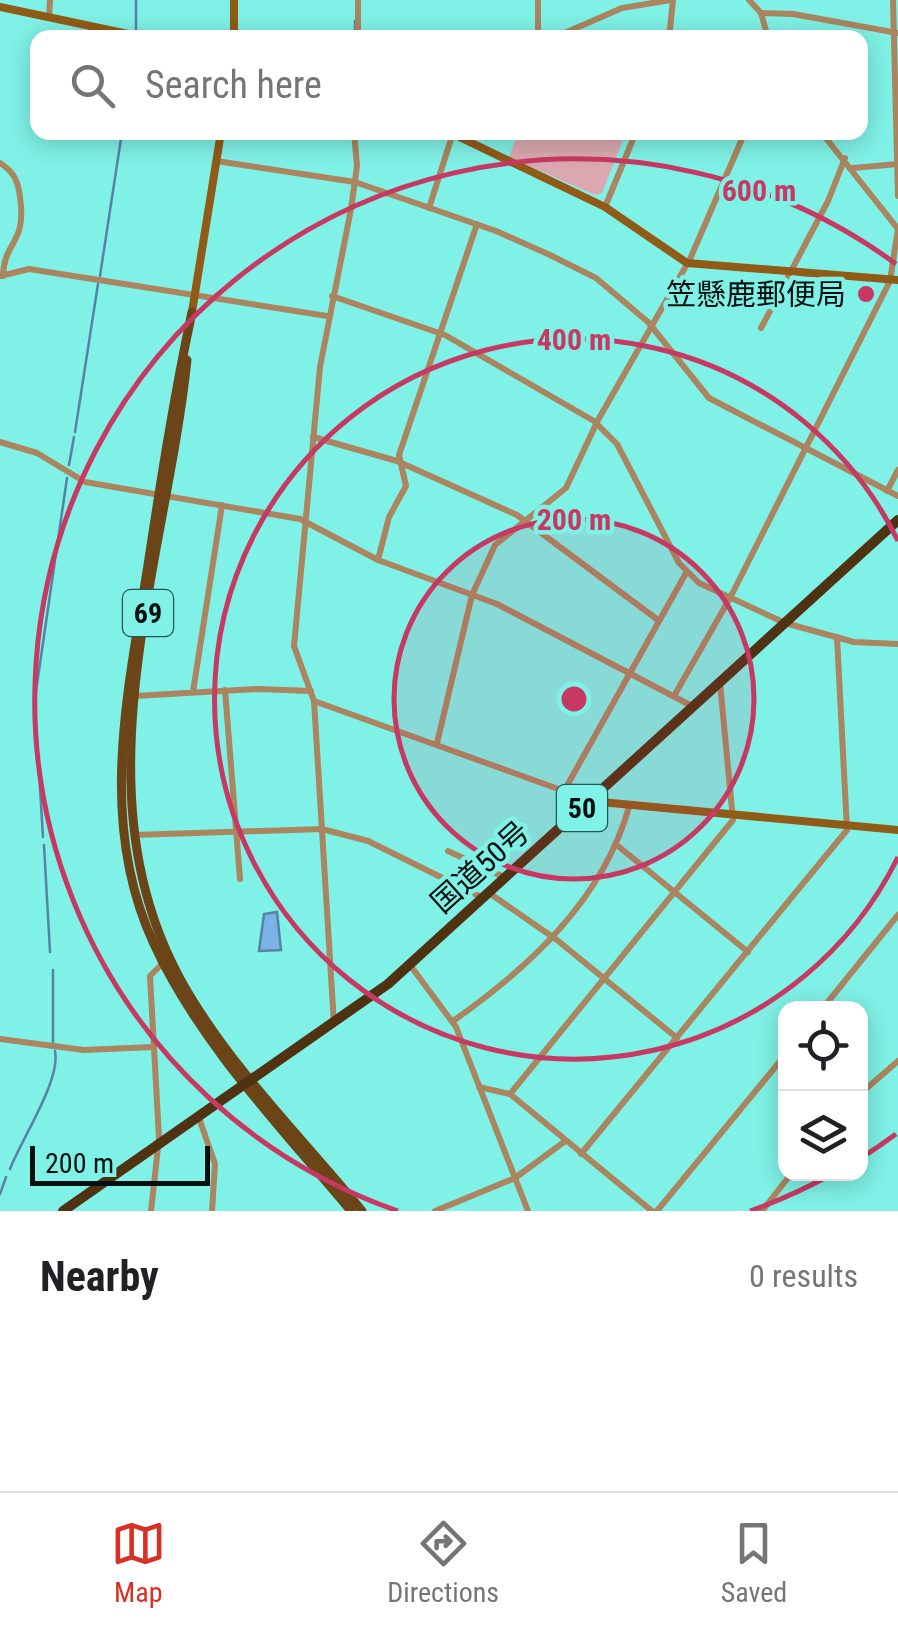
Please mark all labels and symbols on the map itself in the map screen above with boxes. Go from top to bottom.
text: 600 m [722,173,796,208]
place label: 笠懸鹿郵便局 [666,277,846,312]
marker: 笠懸鹿郵便局 [855,283,877,305]
text: 400 m [537,322,611,357]
text: 200 m [537,502,611,537]
road number: 69 [123,590,173,636]
centre of rings [556,681,592,717]
road number: 50 [557,785,607,831]
street label: 国道50号 [424,814,536,920]
scale bar [30,1141,210,1186]

